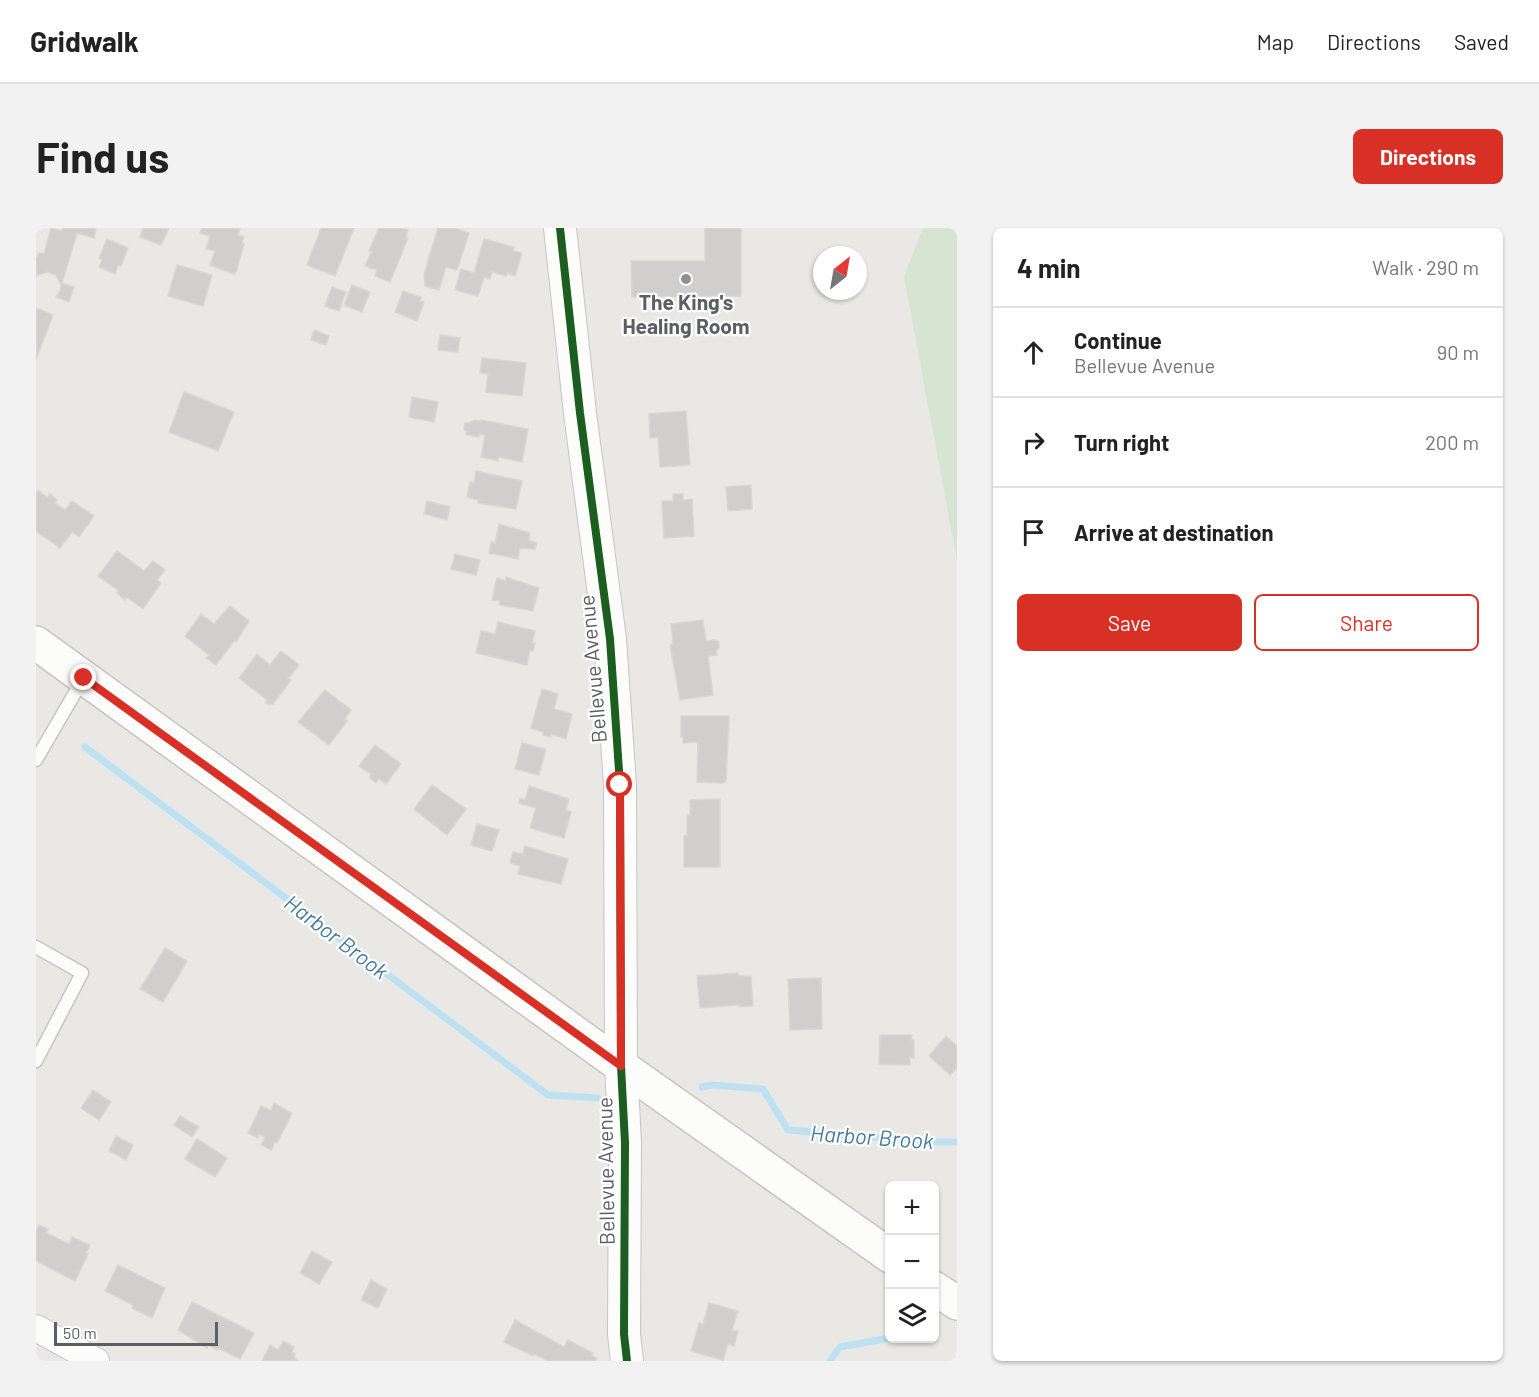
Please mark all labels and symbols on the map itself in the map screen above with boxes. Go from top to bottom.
north arrow [813,246,867,300]
marker: The King's Healing Room [679,272,693,286]
place label: The King's Healing Room [622,289,750,338]
street label: Bellevue Avenue [573,594,611,744]
route end [70,664,96,690]
route start [606,771,632,797]
water label: Harbor Brook [280,888,394,984]
street label: Bellevue Avenue [591,1097,619,1245]
water label: Harbor Brook [809,1119,935,1153]
scale bar [54,1319,218,1346]

